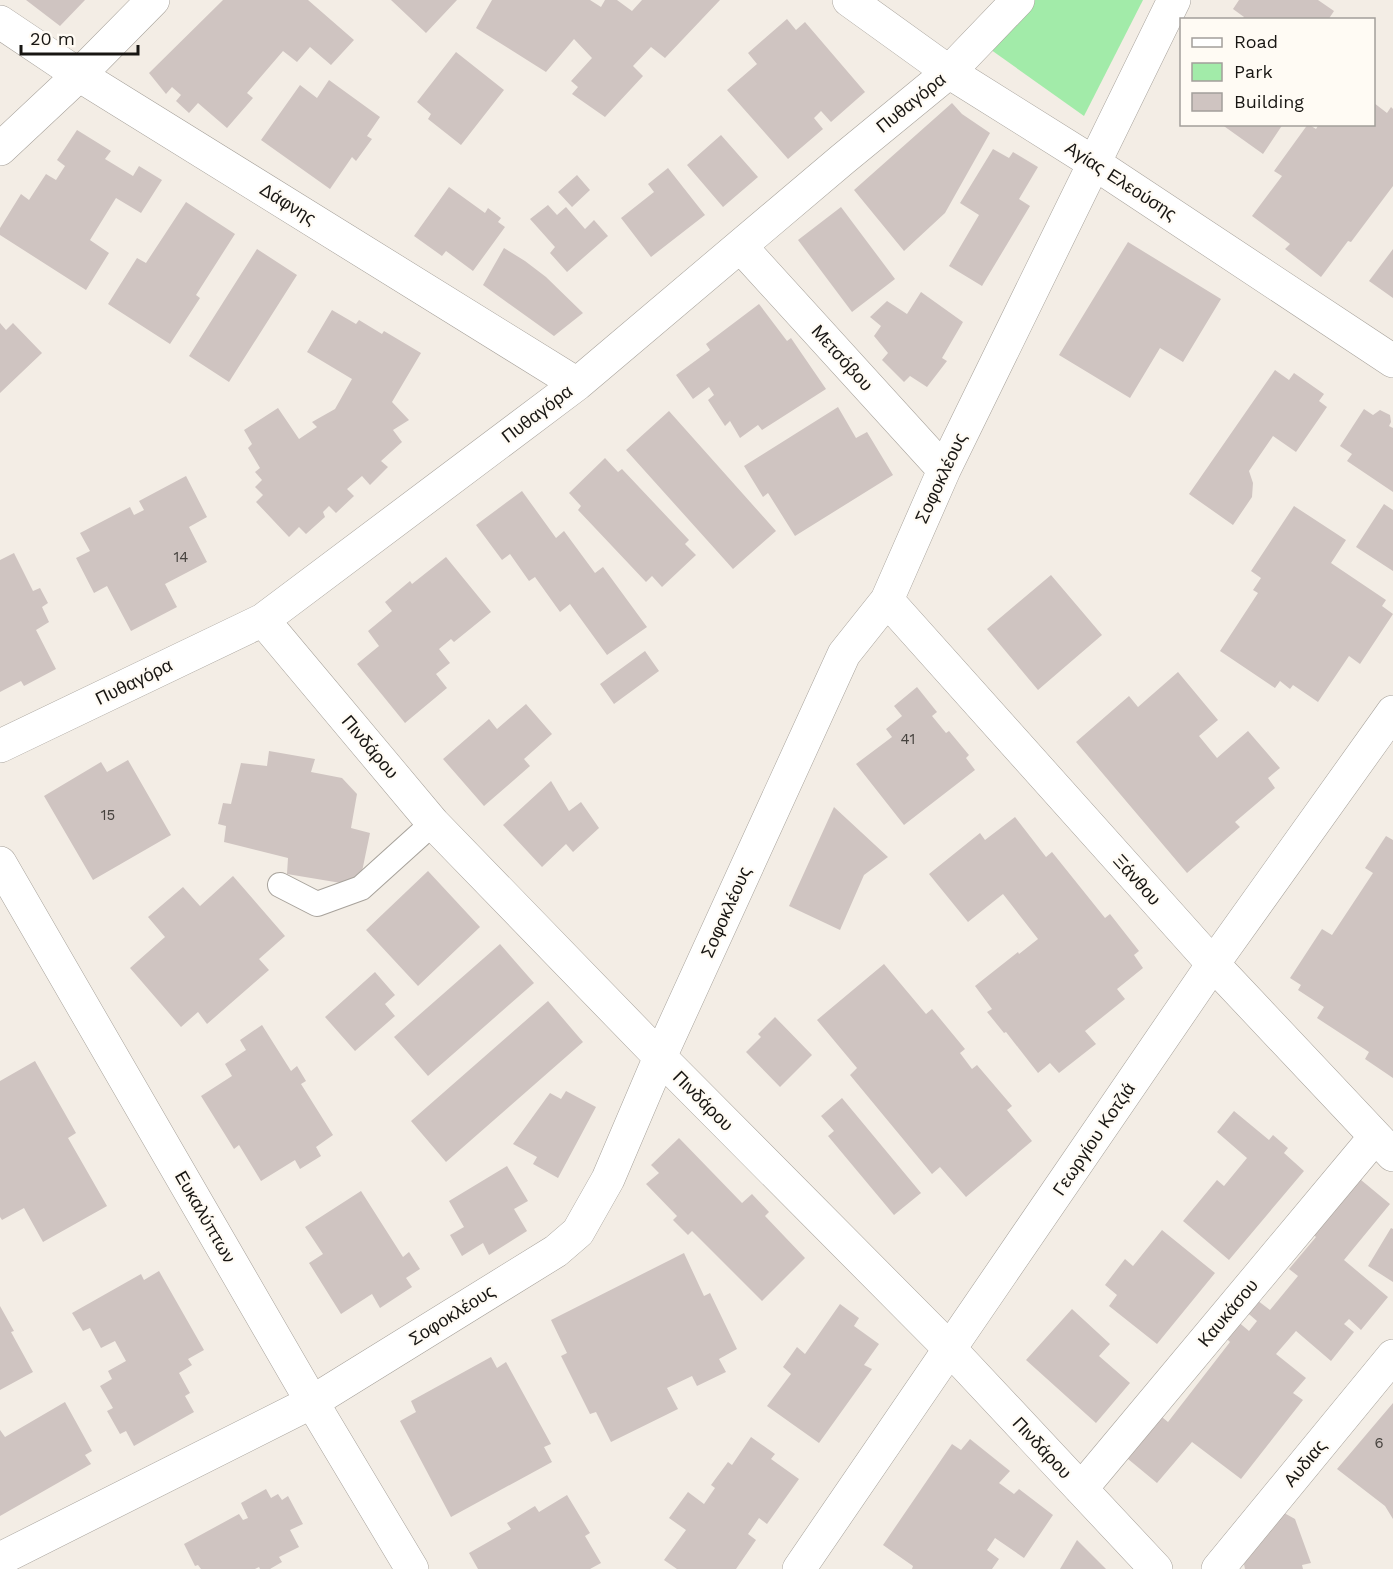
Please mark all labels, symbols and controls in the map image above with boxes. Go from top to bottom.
scale bar [21,18,138,56]
legend [1180,18,1375,126]
text: 20 m [30,28,75,49]
text: Road [1234,31,1278,52]
text: Park [1234,61,1273,82]
street label: Πυθαγόρα [872,68,950,137]
text: Building [1234,91,1304,112]
street label: Αγίας Ελεούσης [1062,137,1181,225]
street label: Δάφνης [256,178,320,229]
street label: Μετσόβου [807,320,877,395]
street label: Πυθαγόρα [497,380,576,447]
street label: Σοφοκλέους [910,429,971,526]
house number: 14 [173,548,189,566]
street label: Πυθαγόρα [92,654,176,709]
street label: Πινδάρου [338,711,403,783]
house number: 41 [901,730,915,748]
house number: 15 [101,806,115,824]
street label: Ξάνθου [1109,850,1166,909]
street label: Σοφοκλέους [696,863,755,961]
street label: Πινδάρου [669,1066,738,1135]
street label: Γεωργίου Κοτζιά [1048,1078,1139,1199]
street label: Ευκαλύπτων [171,1167,240,1266]
street label: Καυκάσου [1193,1274,1262,1351]
street label: Σοφοκλέους [405,1280,499,1349]
street label: Πινδάρου [1009,1413,1076,1483]
house number: 6 [1374,1434,1384,1452]
street label: Αυδιας [1279,1435,1331,1490]

